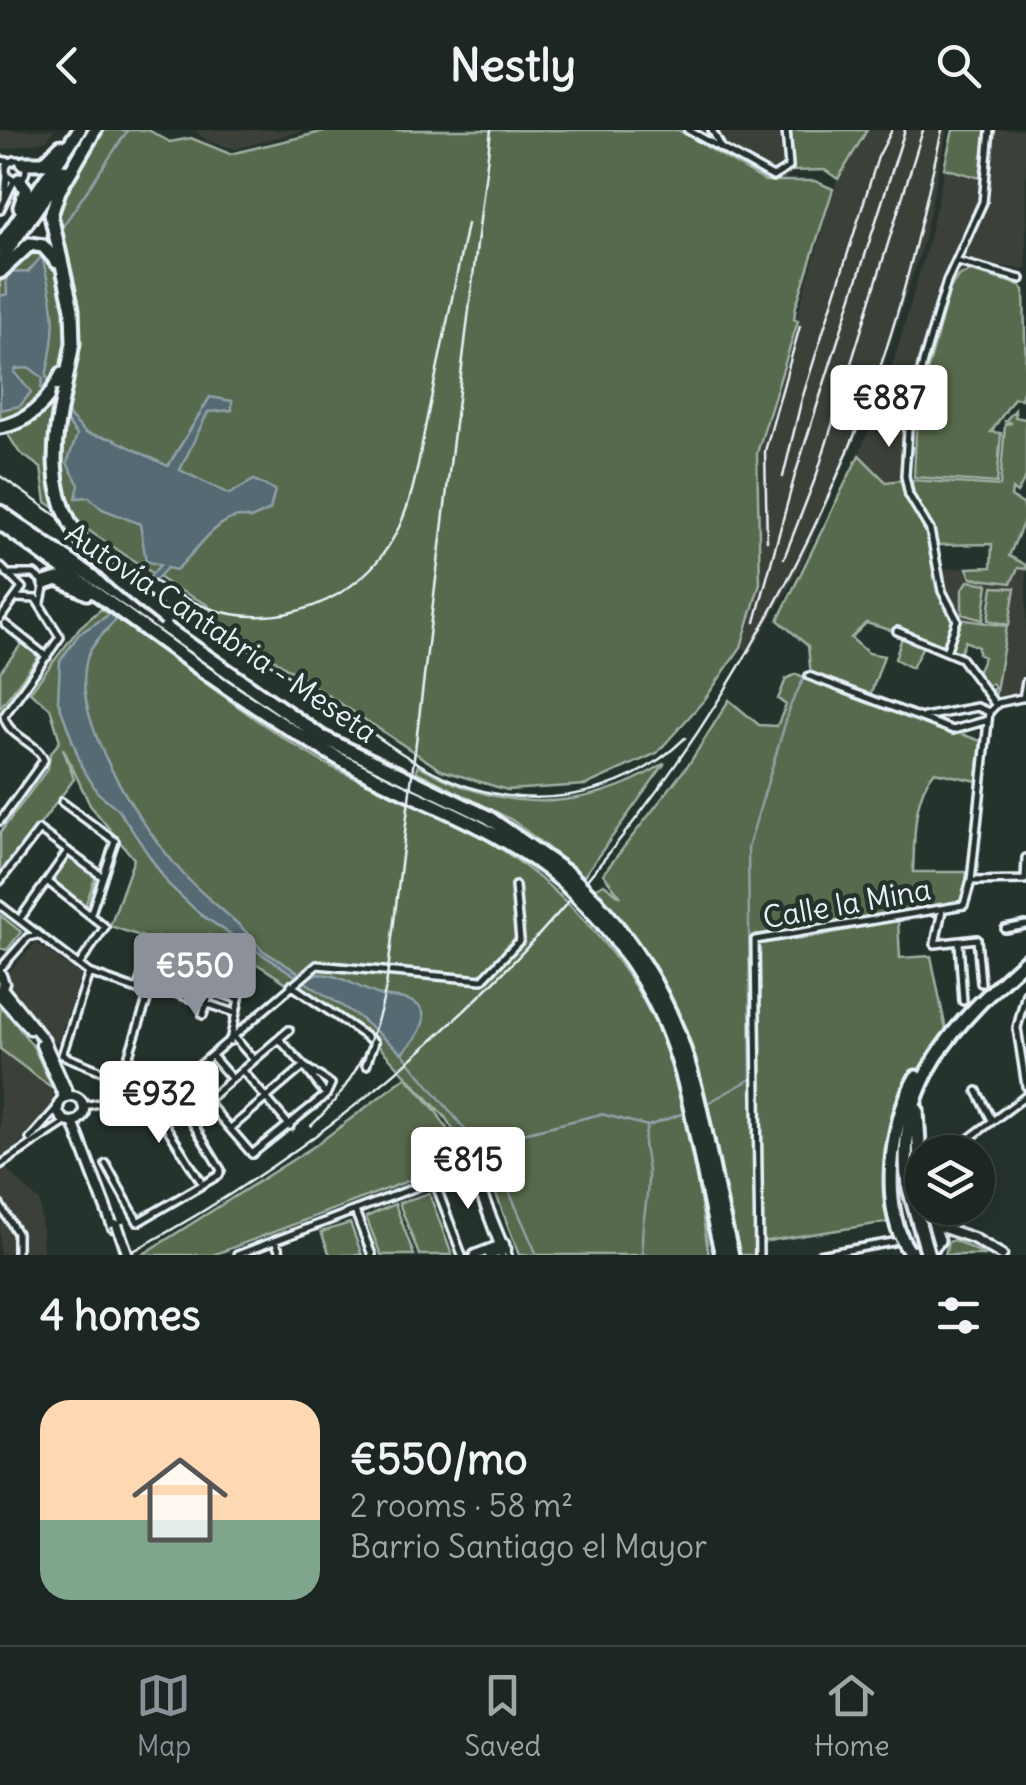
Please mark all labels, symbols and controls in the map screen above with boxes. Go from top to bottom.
text: Nestly [450,37,576,93]
icon: back [40,38,95,93]
icon: search [931,38,986,93]
pin: €887 [830,365,948,450]
text: €887 [852,377,926,418]
street label: Autovía Cantabria - Meseta [59,514,384,751]
street label: Calle la Mina [760,870,934,936]
pin: €550 [136,933,254,1018]
text: €550 [156,945,234,986]
pin: €932 [100,1061,218,1146]
text: €932 [122,1073,196,1114]
pin: €815 [409,1127,527,1212]
map controls [905,1135,995,1225]
button: layers [905,1135,995,1225]
text: €815 [433,1139,503,1180]
icon: filters [931,1288,986,1343]
text: 4 homes [40,1289,201,1341]
text: €550/mo [350,1433,528,1485]
icon: home [120,1440,240,1560]
text: 2 rooms · 58 m² [350,1485,573,1526]
text: Barrio Santiago el Mayor [350,1526,707,1567]
tab: Map [136,1668,191,1764]
tab: Saved [464,1668,541,1764]
tab: Home [814,1668,890,1764]

